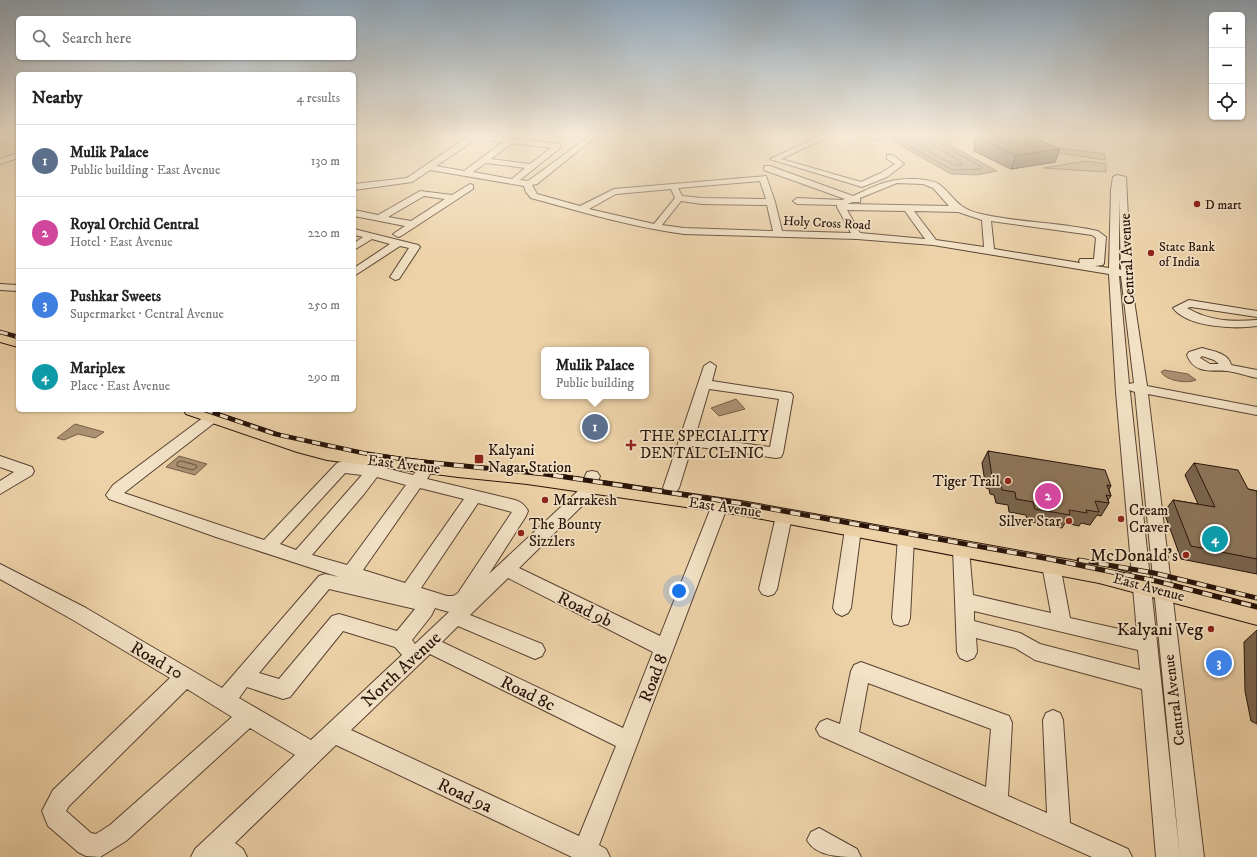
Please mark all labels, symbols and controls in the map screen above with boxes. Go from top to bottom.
map controls [1209,12,1245,120]
button: + [1209,12,1245,48]
search box [16,16,356,60]
icon: search [30,27,52,49]
text: Search here [62,29,131,48]
button: − [1209,48,1245,84]
button: locate [1209,84,1245,120]
text: Nearby [32,87,82,109]
text: 4 results [297,90,340,106]
text: Mulik Palace [70,143,148,162]
text: 1 [43,153,47,169]
text: 130 m [311,153,340,169]
text: Public building · East Avenue [70,162,220,178]
place label: D mart [1205,197,1242,213]
marker: D mart [1192,199,1202,209]
street label: Holy Cross Road [783,213,872,233]
street label: Central Avenue [1116,213,1139,305]
text: Royal Orchid Central [70,215,199,234]
text: 2 [42,225,48,241]
text: 220 m [308,225,340,241]
text: Hotel · East Avenue [70,234,173,250]
place label: State Bank of India [1159,239,1215,270]
marker: State Bank of India [1146,248,1156,258]
text: Pushkar Sweets [70,287,161,306]
text: 3 [43,297,47,313]
text: 250 m [308,297,340,313]
text: Supermarket · Central Avenue [70,306,224,322]
popup [541,347,649,399]
text: Mulik Palace [556,356,634,375]
text: Mariplex [70,359,125,378]
text: 4 [41,369,49,385]
text: 290 m [308,369,340,385]
text: Public building [556,375,634,391]
text: Place · East Avenue [70,378,170,394]
pin: 1 [582,412,608,442]
place label: THE SPECIALITY DENTAL CLINIC [640,427,769,463]
marker: THE SPECIALITY DENTAL CLINIC [625,439,637,451]
place label: Kalyani Nagar Station [488,441,572,477]
street label: East Avenue [366,451,441,478]
marker: Kalyani Nagar Station [473,453,485,465]
place label: Tiger Trail [932,472,1000,491]
marker: Tiger Trail [1003,476,1013,486]
pin: 2 [1035,481,1061,511]
place label: Marrakesh [553,491,617,510]
street label: East Avenue [687,493,763,522]
marker: Marrakesh [540,495,550,505]
place label: Cream Craver [1129,501,1170,537]
place label: Silver Star [999,512,1061,531]
marker: Cream Craver [1116,514,1126,524]
place label: The Bounty Sizzlers [529,515,602,551]
marker: Silver Star [1064,516,1074,526]
pin: 4 [1202,524,1228,554]
marker: The Bounty Sizzlers [516,528,526,538]
place label: McDonald's [1090,545,1178,567]
marker: McDonald's [1181,550,1191,560]
street label: East Avenue [1111,569,1187,606]
your location [669,581,689,601]
street label: Road 9b [553,587,616,633]
place label: Kalyani Veg [1117,619,1203,641]
marker: Kalyani Veg [1206,624,1216,634]
street label: North Avenue [357,627,446,712]
street label: Road 10 [126,637,187,685]
pin: 3 [1206,648,1232,678]
street label: Road 8 [635,651,673,706]
street label: Central Avenue [1159,653,1190,747]
street label: Road 8c [497,671,559,717]
street label: Road 9a [434,774,496,818]

